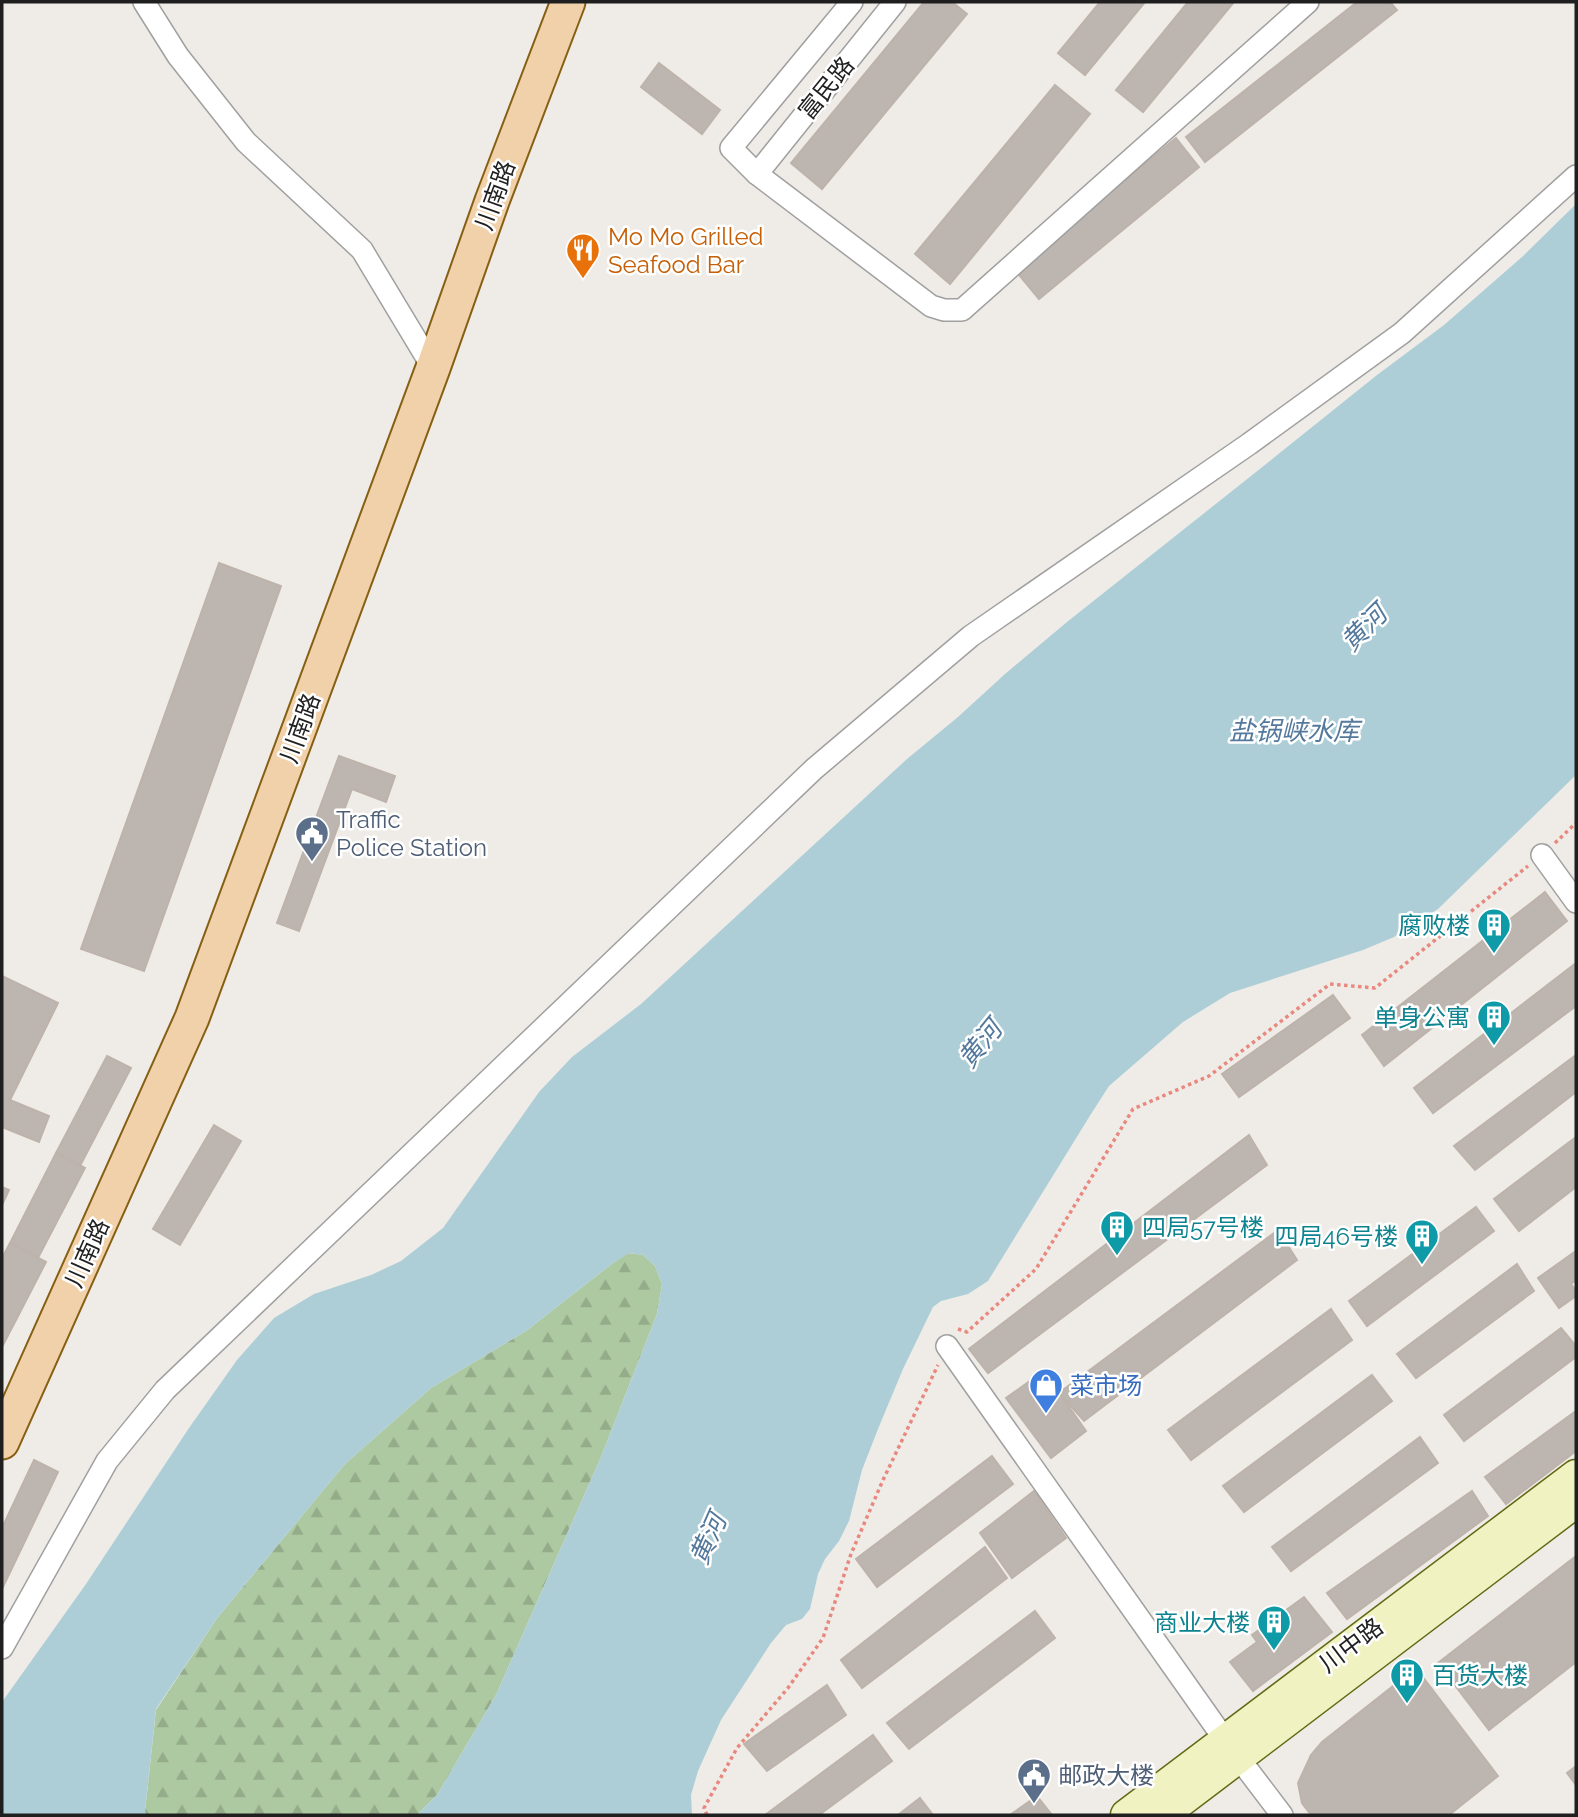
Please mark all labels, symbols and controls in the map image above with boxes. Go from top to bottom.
street label: 富民路 [792,51,860,125]
street label: 川南路 [469,156,521,234]
place label: Mo Mo Grilled Seafood Bar [608,222,763,279]
restaurant icon: Mo Mo Grilled Seafood Bar [564,231,602,280]
water label: 黄河 [1335,595,1397,657]
street label: 川南路 [274,689,326,767]
water label: 盐锅峡水库 [1229,716,1363,746]
place label: Traffic Police Station [336,805,487,862]
public building icon: Traffic Police Station [293,814,331,863]
building icon: 腐败楼 [1475,906,1513,955]
place label: 腐败楼 [1398,911,1470,940]
building icon: 单身公寓 [1475,998,1513,1047]
place label: 单身公寓 [1374,1003,1470,1032]
water label: 黄河 [952,1010,1011,1074]
building icon: 四局57号楼 [1098,1208,1136,1257]
place label: 四局57号楼 [1142,1213,1264,1242]
street label: 川南路 [59,1214,115,1292]
building icon: 四局46号楼 [1403,1217,1441,1266]
place label: 四局46号楼 [1274,1222,1398,1251]
shop icon: 菜市场 [1027,1366,1065,1415]
place label: 菜市场 [1070,1371,1142,1400]
water label: 黄河 [684,1505,734,1569]
building icon: 商业大楼 [1255,1603,1293,1652]
place label: 商业大楼 [1154,1608,1250,1637]
street label: 川中路 [1314,1612,1388,1678]
building icon: 百货大楼 [1388,1656,1426,1705]
place label: 百货大楼 [1432,1661,1528,1690]
public building icon: 邮政大楼 [1015,1756,1053,1805]
place label: 邮政大楼 [1058,1761,1154,1790]

